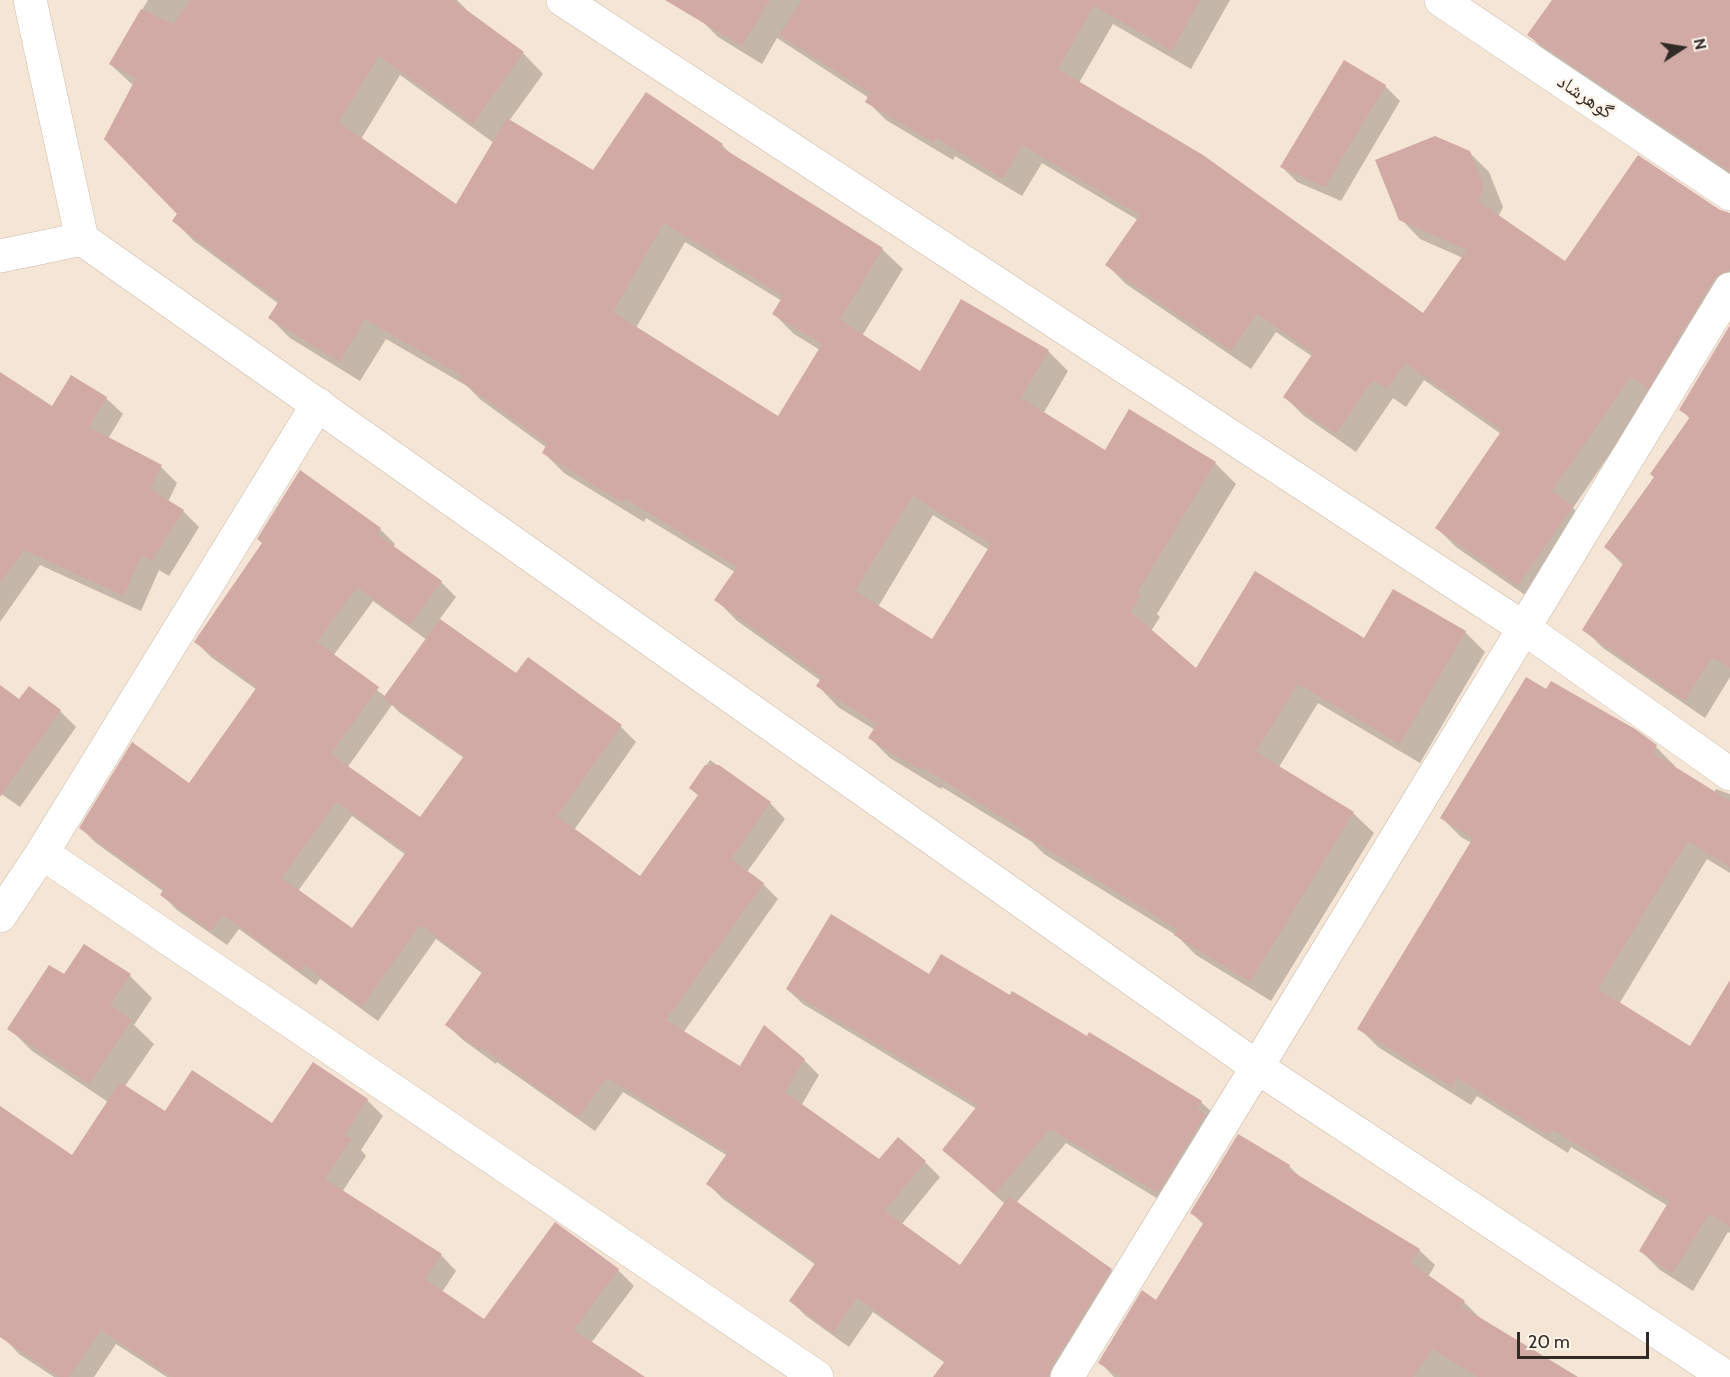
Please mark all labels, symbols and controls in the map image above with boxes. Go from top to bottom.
north arrow [1652,18,1712,78]
text: N [1690,37,1711,52]
street label: گوهرشاد [1552,70,1618,124]
scale bar [1520,1320,1652,1358]
text: 20 m [1528,1331,1570,1353]

